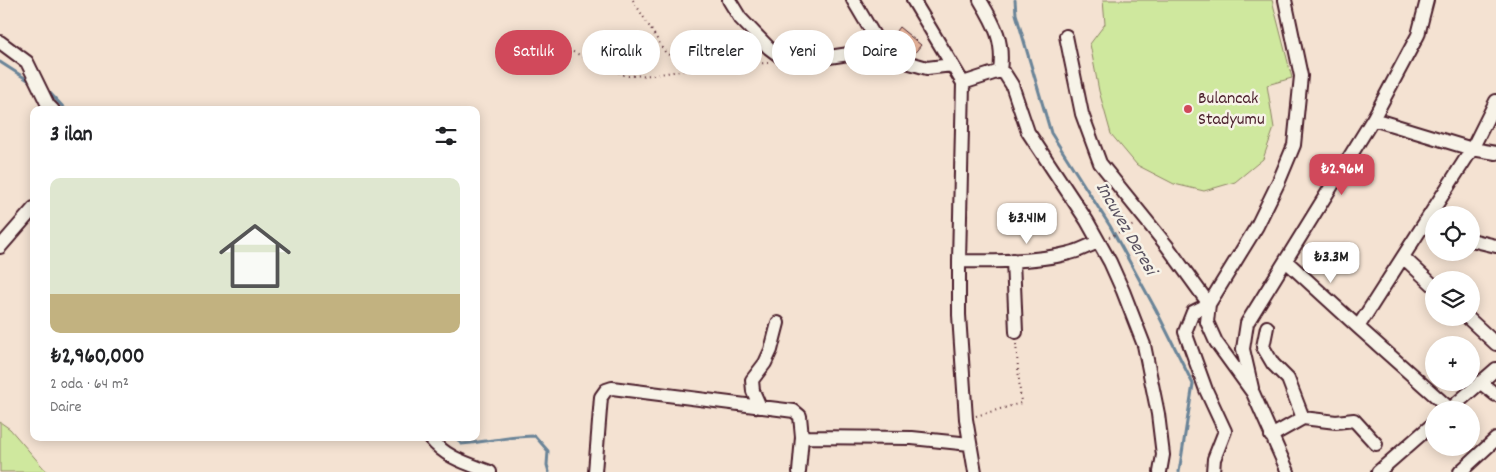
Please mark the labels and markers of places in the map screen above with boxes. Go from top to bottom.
place label: Bulancak Stadyumu [1198,87,1265,133]
marker: Bulancak Stadyumu [1182,103,1194,115]
pin: ₺2.96M [1301,154,1383,196]
pin: ₺3.41M [986,202,1068,245]
pin: ₺3.3M [1296,242,1366,284]

